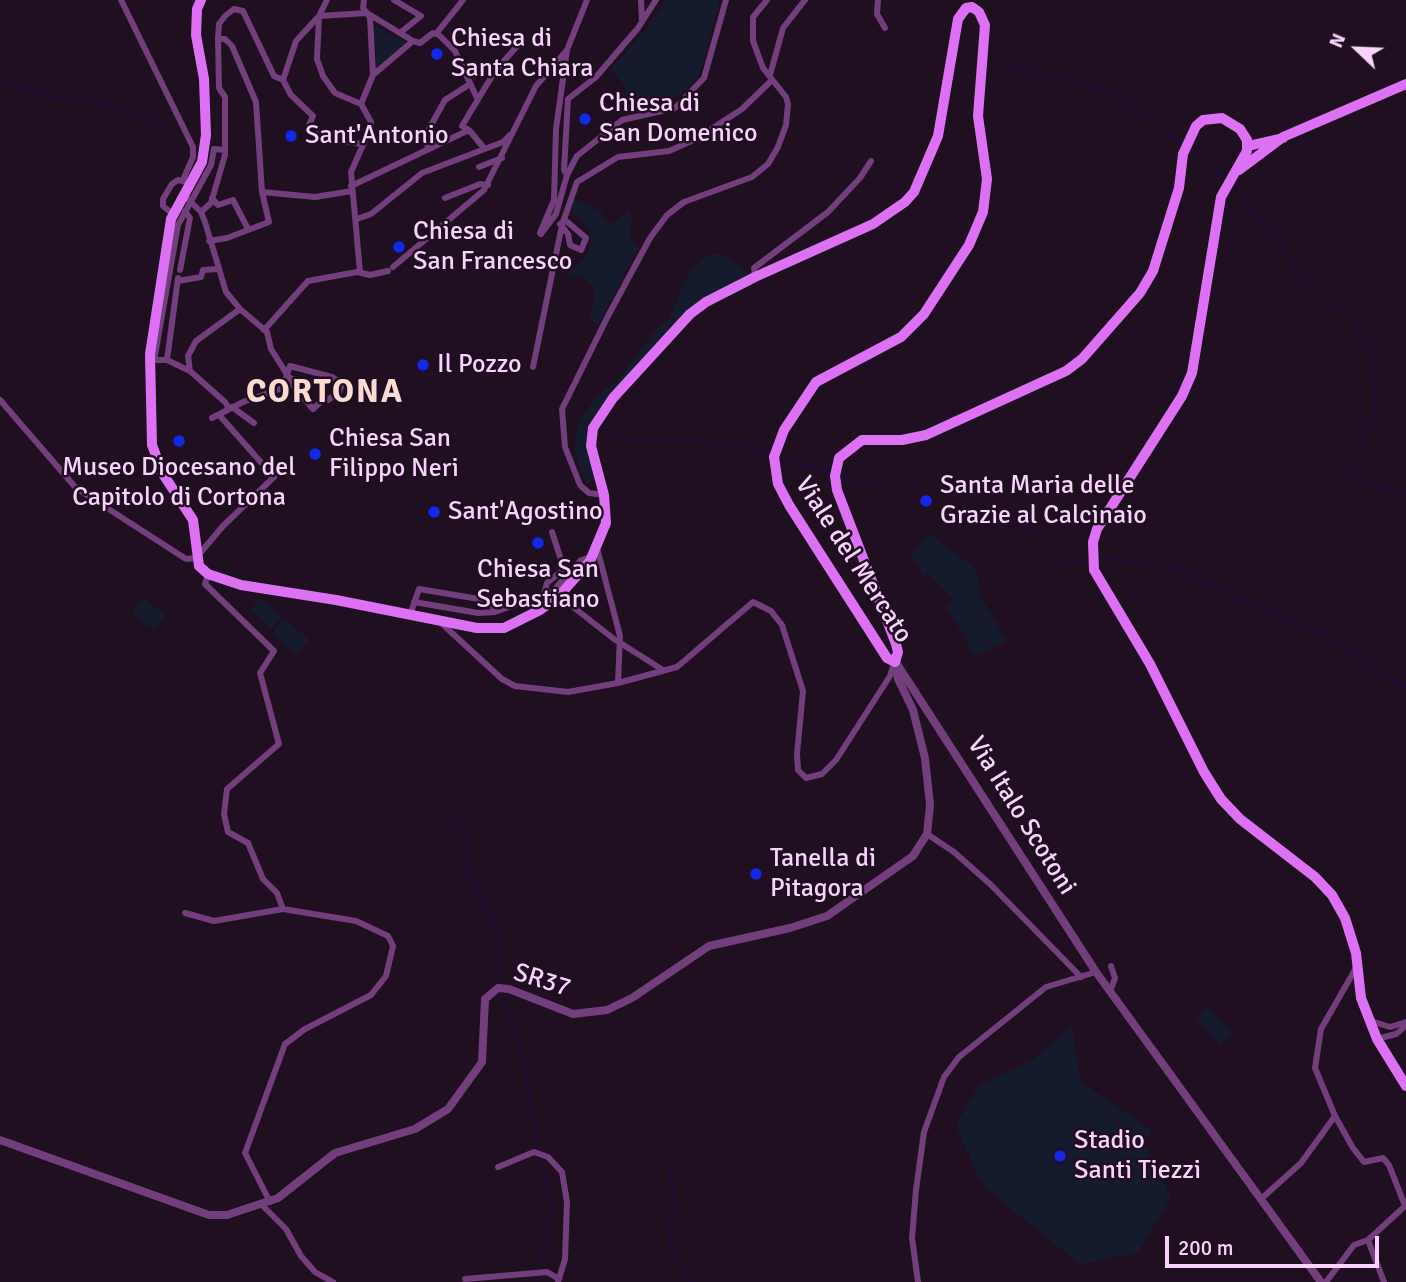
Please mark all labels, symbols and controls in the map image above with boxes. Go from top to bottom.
north arrow [1322,14,1392,84]
place label: Chiesa di Santa Chiara [451,23,593,84]
text: N [1324,30,1351,52]
marker: Chiesa di Santa Chiara [429,46,445,62]
place label: Chiesa di San Domenico [599,88,757,150]
marker: Chiesa di San Domenico [577,111,593,127]
place label: Sant'Antonio [305,120,448,152]
marker: Sant'Antonio [283,128,299,144]
place label: Chiesa di San Francesco [413,216,572,278]
marker: Chiesa di San Francesco [391,239,407,255]
place label: Il Pozzo [437,349,521,381]
marker: Il Pozzo [415,357,431,373]
district label: CORTONA [247,373,403,413]
place label: Chiesa San Filippo Neri [329,423,459,485]
marker: Museo Diocesano del Capitolo di Cortona [171,433,187,449]
marker: Chiesa San Filippo Neri [307,446,323,462]
place label: Museo Diocesano del Capitolo di Cortona [62,452,296,514]
place label: Santa Maria delle Grazie al Calcinaio [940,470,1147,532]
street label: Viale del Mercato [788,471,918,649]
marker: Santa Maria delle Grazie al Calcinaio [918,493,934,509]
place label: Sant'Agostino [448,496,603,528]
marker: Sant'Agostino [426,504,442,520]
marker: Chiesa San Sebastiano [530,535,546,551]
place label: Chiesa San Sebastiano [477,554,599,616]
street label: Via Italo Scotoni [960,731,1082,901]
place label: Tanella di Pitagora [770,843,876,904]
marker: Tanella di Pitagora [748,866,764,882]
street label: SR37 [510,958,574,1004]
place label: Stadio Santi Tiezzi [1074,1125,1201,1186]
marker: Stadio Santi Tiezzi [1052,1148,1068,1164]
scale bar [1168,1222,1382,1266]
text: 200 m [1178,1235,1233,1261]

